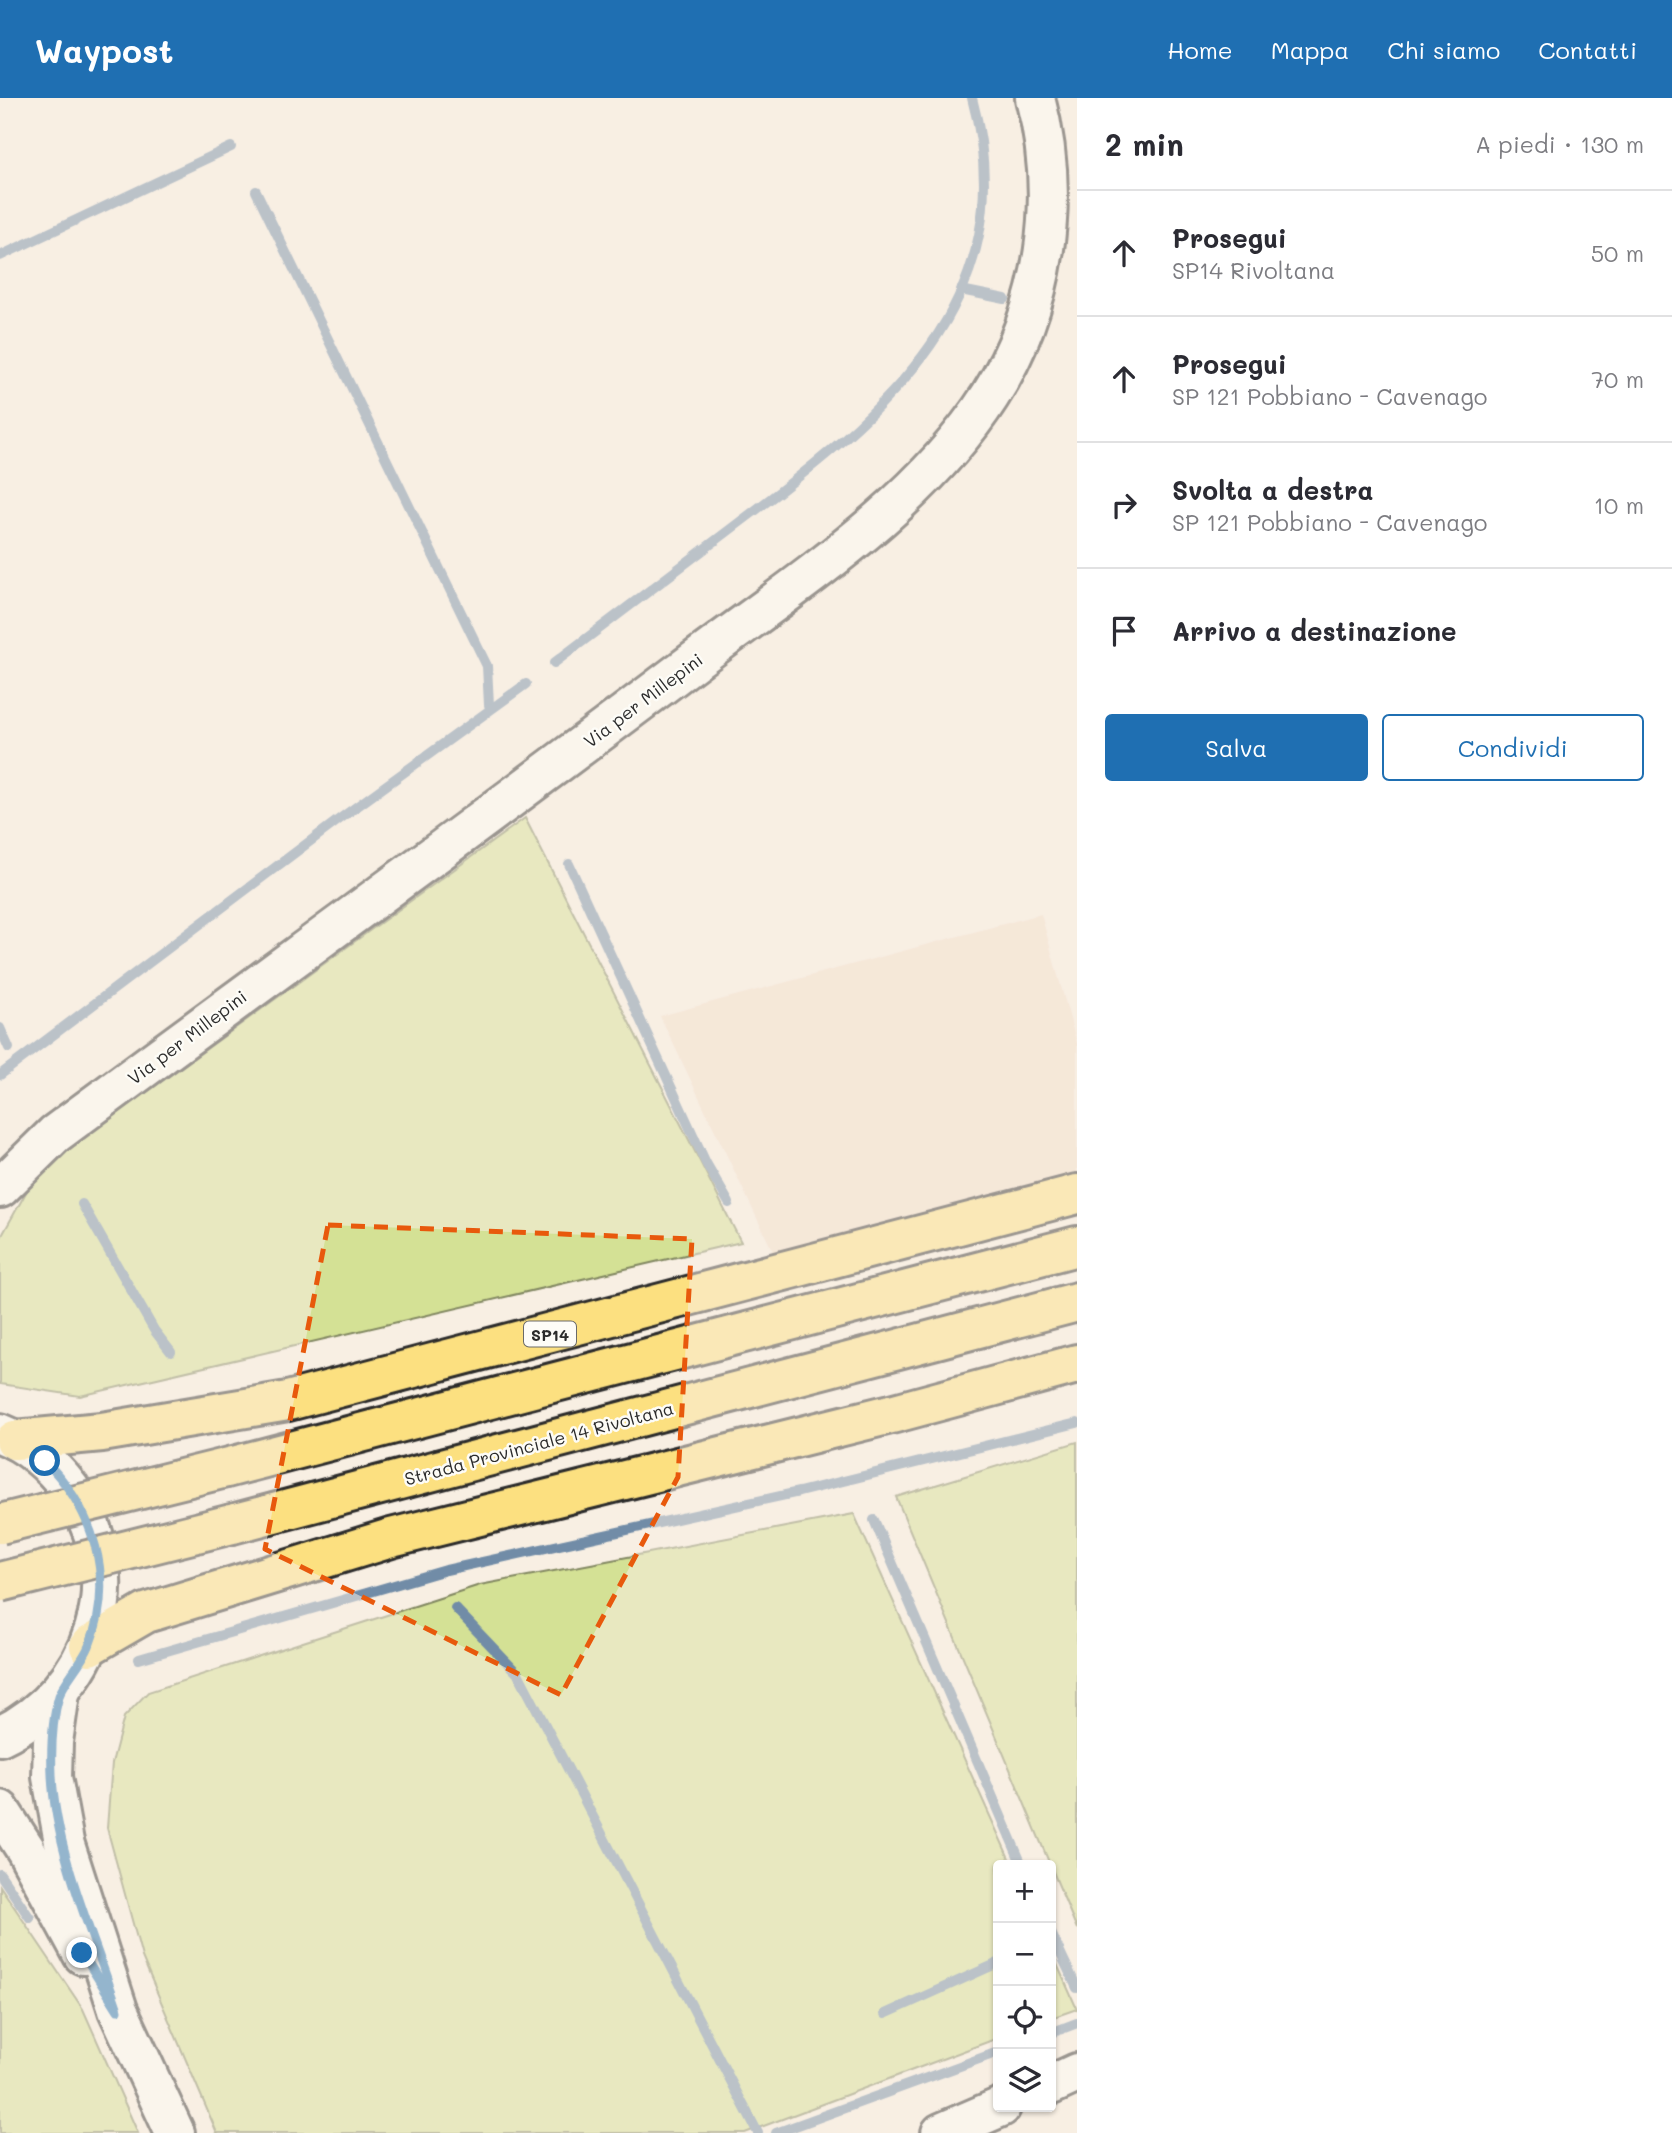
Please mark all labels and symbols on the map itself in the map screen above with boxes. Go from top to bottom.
street label: Via per Millepini [579,647,707,753]
street label: Via per Millepini [123,984,251,1090]
road number: SP14 [524,1322,576,1346]
street label: Strada Provinciale 14 Rivoltana [402,1395,676,1491]
route start [29,1445,60,1476]
route end [66,1937,97,1968]

